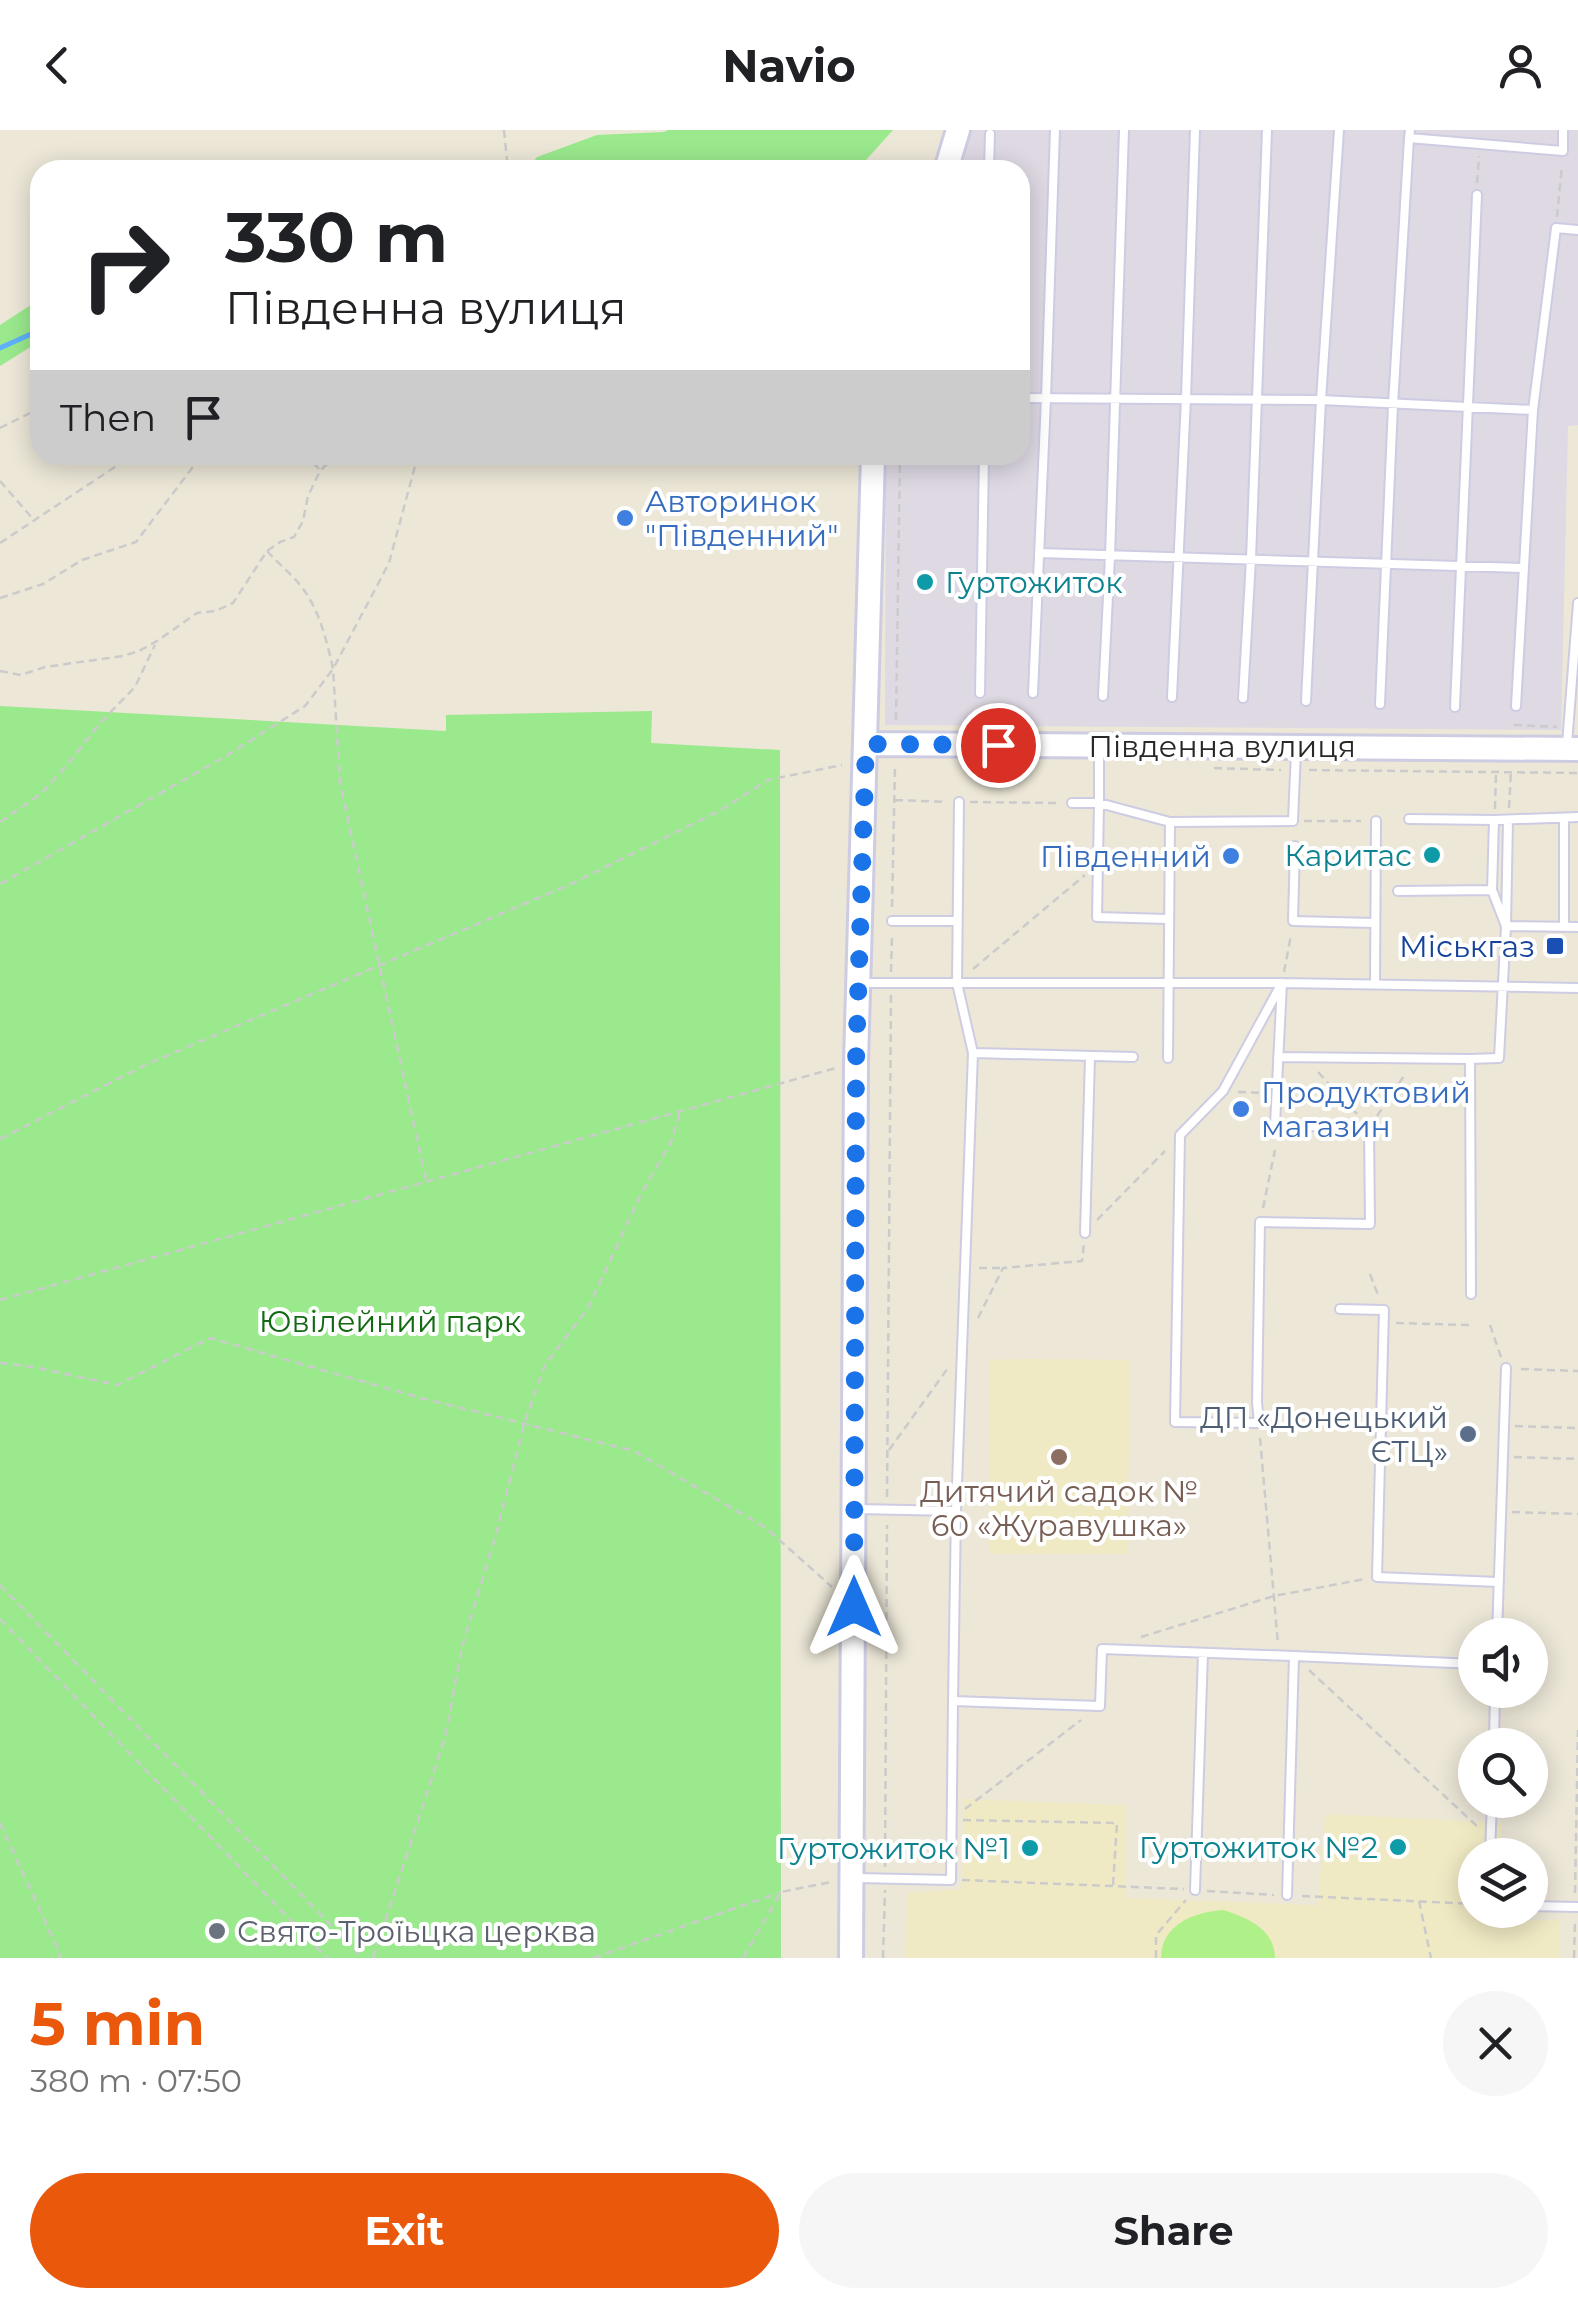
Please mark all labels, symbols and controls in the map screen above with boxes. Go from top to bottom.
icon: back [30,38,85,93]
text: Navio [722,38,856,93]
icon: person [1493,38,1548,93]
text: 330 m [225,194,448,280]
icon: right [60,200,190,330]
text: Південна вулиця [225,280,627,335]
icon: arrive [176,390,231,445]
text: Then [60,394,156,441]
place label: Авторинок "Південний" [645,483,838,554]
marker: Авторинок "Південний" [614,507,636,529]
place label: Гуртожиток [945,564,1123,601]
marker: Гуртожиток [914,571,936,593]
pin [956,703,1041,788]
icon: arrive [971,718,1026,773]
street label: Південна вулиця [1088,728,1356,765]
place label: Каритас [1284,837,1412,874]
place label: Південний [1040,838,1211,875]
marker: Каритас [1421,844,1443,866]
marker: Південний [1220,845,1242,867]
place label: Міськгаз [1399,928,1535,965]
marker: Міськгаз [1544,935,1566,957]
place label: Продуктовий магазин [1261,1074,1471,1145]
marker: Продуктовий магазин [1230,1098,1252,1120]
park label: Ювілейний парк [259,1303,522,1340]
place label: ДП «Донецький ЄТЦ» [1200,1399,1448,1470]
marker: ДП «Донецький ЄТЦ» [1457,1423,1479,1445]
marker: Дитячий садок № 60 «Журавушка» [1048,1446,1070,1468]
place label: Дитячий садок № 60 «Журавушка» [920,1473,1198,1544]
position arrow [802,1555,906,1659]
map controls [1458,1618,1548,1928]
button: sound [1458,1618,1548,1708]
button: search [1458,1728,1548,1818]
place label: Гуртожиток №2 [1139,1829,1378,1866]
place label: Гуртожиток №1 [777,1830,1010,1867]
marker: Гуртожиток №2 [1387,1836,1409,1858]
marker: Гуртожиток №1 [1019,1837,1041,1859]
button: layers [1458,1838,1548,1928]
place label: Свято-Троїьцка церква [237,1913,596,1950]
marker: Свято-Троїьцка церква [206,1920,228,1942]
text: 5 min [30,1987,205,2060]
button: close [1443,1991,1548,2096]
text: 380 m · 07:50 [30,2061,242,2100]
button: Exit [30,2173,779,2288]
button: Share [799,2173,1548,2288]

